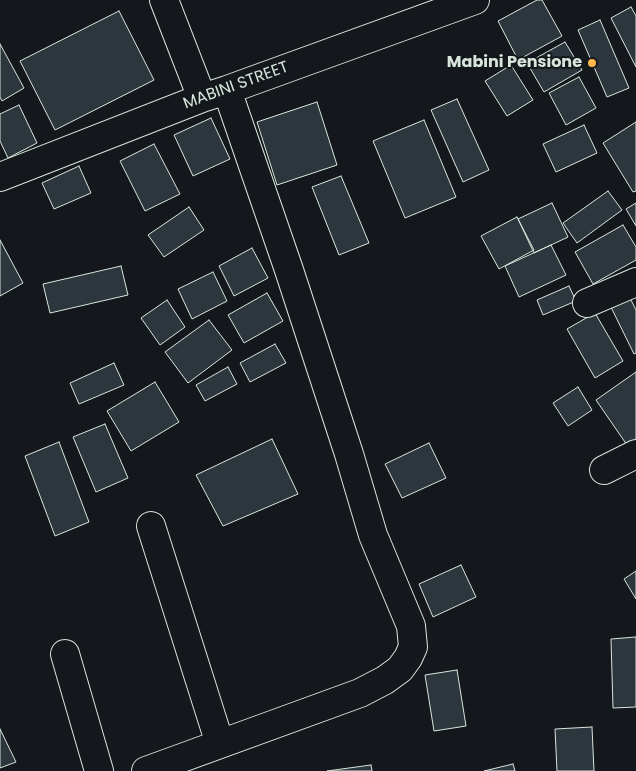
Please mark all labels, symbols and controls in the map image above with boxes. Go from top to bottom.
place label: Mabini Pensione [447,53,582,73]
marker: Mabini Pensione [586,57,598,69]
street label: MABINI STREET [181,58,291,114]

